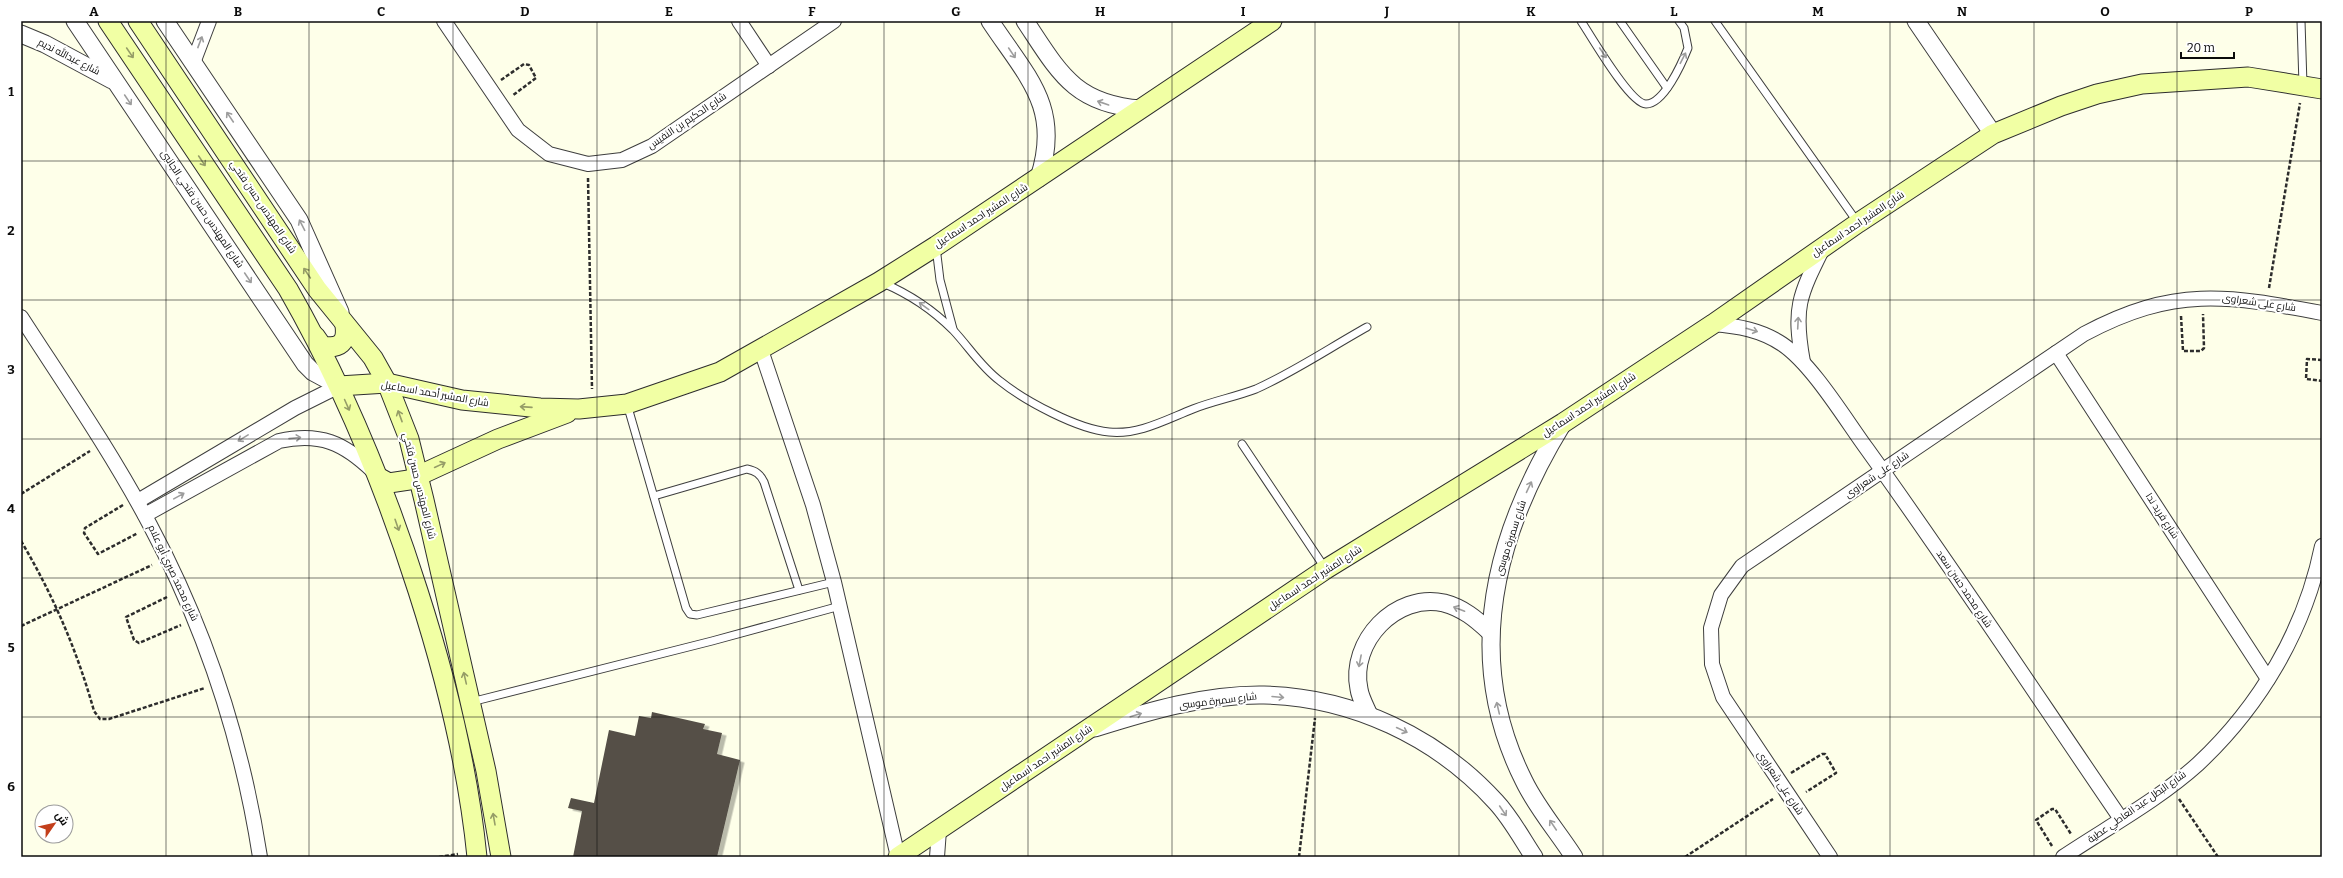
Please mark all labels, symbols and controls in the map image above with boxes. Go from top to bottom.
text: A [89,4,99,19]
text: B [234,4,242,19]
text: C [377,4,385,19]
text: D [520,4,530,19]
text: E [665,4,673,19]
text: F [808,4,816,19]
text: G [951,4,961,19]
text: H [1095,4,1105,19]
text: I [1241,4,1246,19]
text: J [1384,4,1390,19]
text: K [1526,4,1536,19]
text: L [1670,4,1678,19]
text: M [1812,4,1824,19]
text: N [1957,4,1967,19]
text: O [2100,4,2110,19]
text: P [2245,4,2253,19]
street label: شارع عبدالله نديم [35,34,103,79]
scale bar [2181,34,2234,60]
one-way arrow [196,36,204,48]
text: 20 m [2187,41,2216,55]
one-way arrow [1599,47,1607,58]
one-way arrow [126,48,134,59]
one-way arrow [1007,48,1016,59]
one-way arrow [1680,52,1687,64]
text: 1 [8,84,14,99]
street label: شارع الحكيم بن النفيس [645,90,729,153]
one-way arrow [124,94,132,105]
one-way arrow [1097,98,1109,106]
one-way arrow [226,112,234,123]
street label: شارع المهندس حسن فتحي الجانبى [157,148,246,271]
one-way arrow [198,156,207,167]
street label: شارع المهندس حسن فتحي [227,158,299,256]
street label: شارع المشير احمد اسماعيل [932,181,1030,251]
street label: شارع المشير احمد اسماعيل [1809,189,1907,259]
one-way arrow [297,219,305,231]
text: 2 [7,223,15,238]
one-way arrow [303,268,311,279]
one-way arrow [243,272,252,283]
street label: شارع على شعراوى [2221,292,2297,314]
one-way arrow [918,302,929,310]
one-way arrow [1794,317,1801,330]
one-way arrow [1745,327,1758,334]
text: 3 [7,362,15,377]
street label: شارع المشير احمد اسماعيل [1540,370,1638,440]
street label: شارع المشير أحمد اسماعيل [380,378,490,409]
one-way arrow [344,399,351,411]
one-way arrow [520,404,533,411]
one-way arrow [396,410,404,422]
street label: شارع المهندس حسن فتحي [399,431,438,541]
one-way arrow [237,435,249,443]
one-way arrow [288,435,301,442]
street label: شارع على شعراوى [1843,449,1911,501]
one-way arrow [434,461,446,468]
one-way arrow [1526,481,1533,493]
street label: شارع فريد ندا [2143,491,2181,541]
one-way arrow [173,492,185,500]
street label: شارع سميرة موسى [1493,499,1529,577]
text: 4 [7,501,15,516]
one-way arrow [394,518,401,531]
street label: شارع محمد صبري أبو علام [144,522,202,624]
street label: شارع المشير احمد اسماعيل [1266,543,1364,613]
street label: شارع محمد حسن سعد [1934,548,1994,630]
one-way arrow [1454,605,1466,613]
text: 5 [7,640,15,655]
one-way arrow [1356,655,1364,668]
one-way arrow [461,671,468,684]
street label: شارع سميرة موسى [1178,690,1258,712]
one-way arrow [1271,693,1284,700]
one-way arrow [1493,702,1501,715]
one-way arrow [1129,711,1142,718]
street label: شارع المشير احمد اسماعيل [997,723,1095,793]
one-way arrow [1396,727,1408,734]
street label: شارع على شعراوى [1754,749,1806,817]
street label: شارع البطل عبد العاطي عطية [2085,768,2189,846]
text: 6 [7,779,15,794]
north arrow [34,804,74,844]
one-way arrow [1499,805,1507,816]
text: ش [53,809,71,828]
one-way arrow [490,812,498,825]
one-way arrow [1548,819,1557,830]

